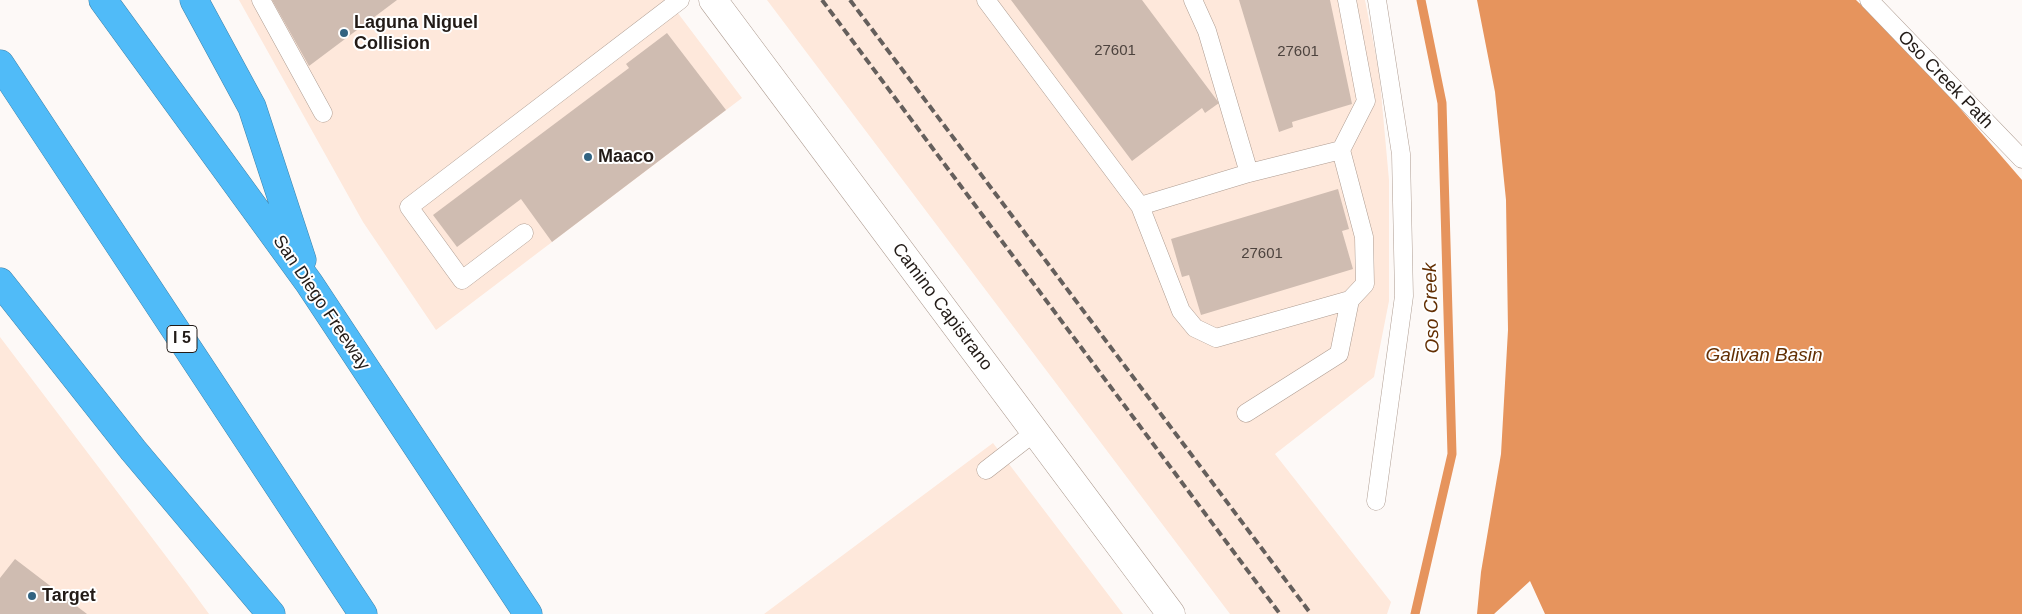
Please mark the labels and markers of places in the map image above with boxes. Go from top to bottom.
place label: Laguna Niguel Collision [354,12,478,54]
marker: Laguna Niguel Collision [338,27,350,39]
place label: Maaco [598,146,654,168]
marker: Maaco [582,151,594,163]
place label: Target [42,585,96,607]
marker: Target [26,590,38,602]

